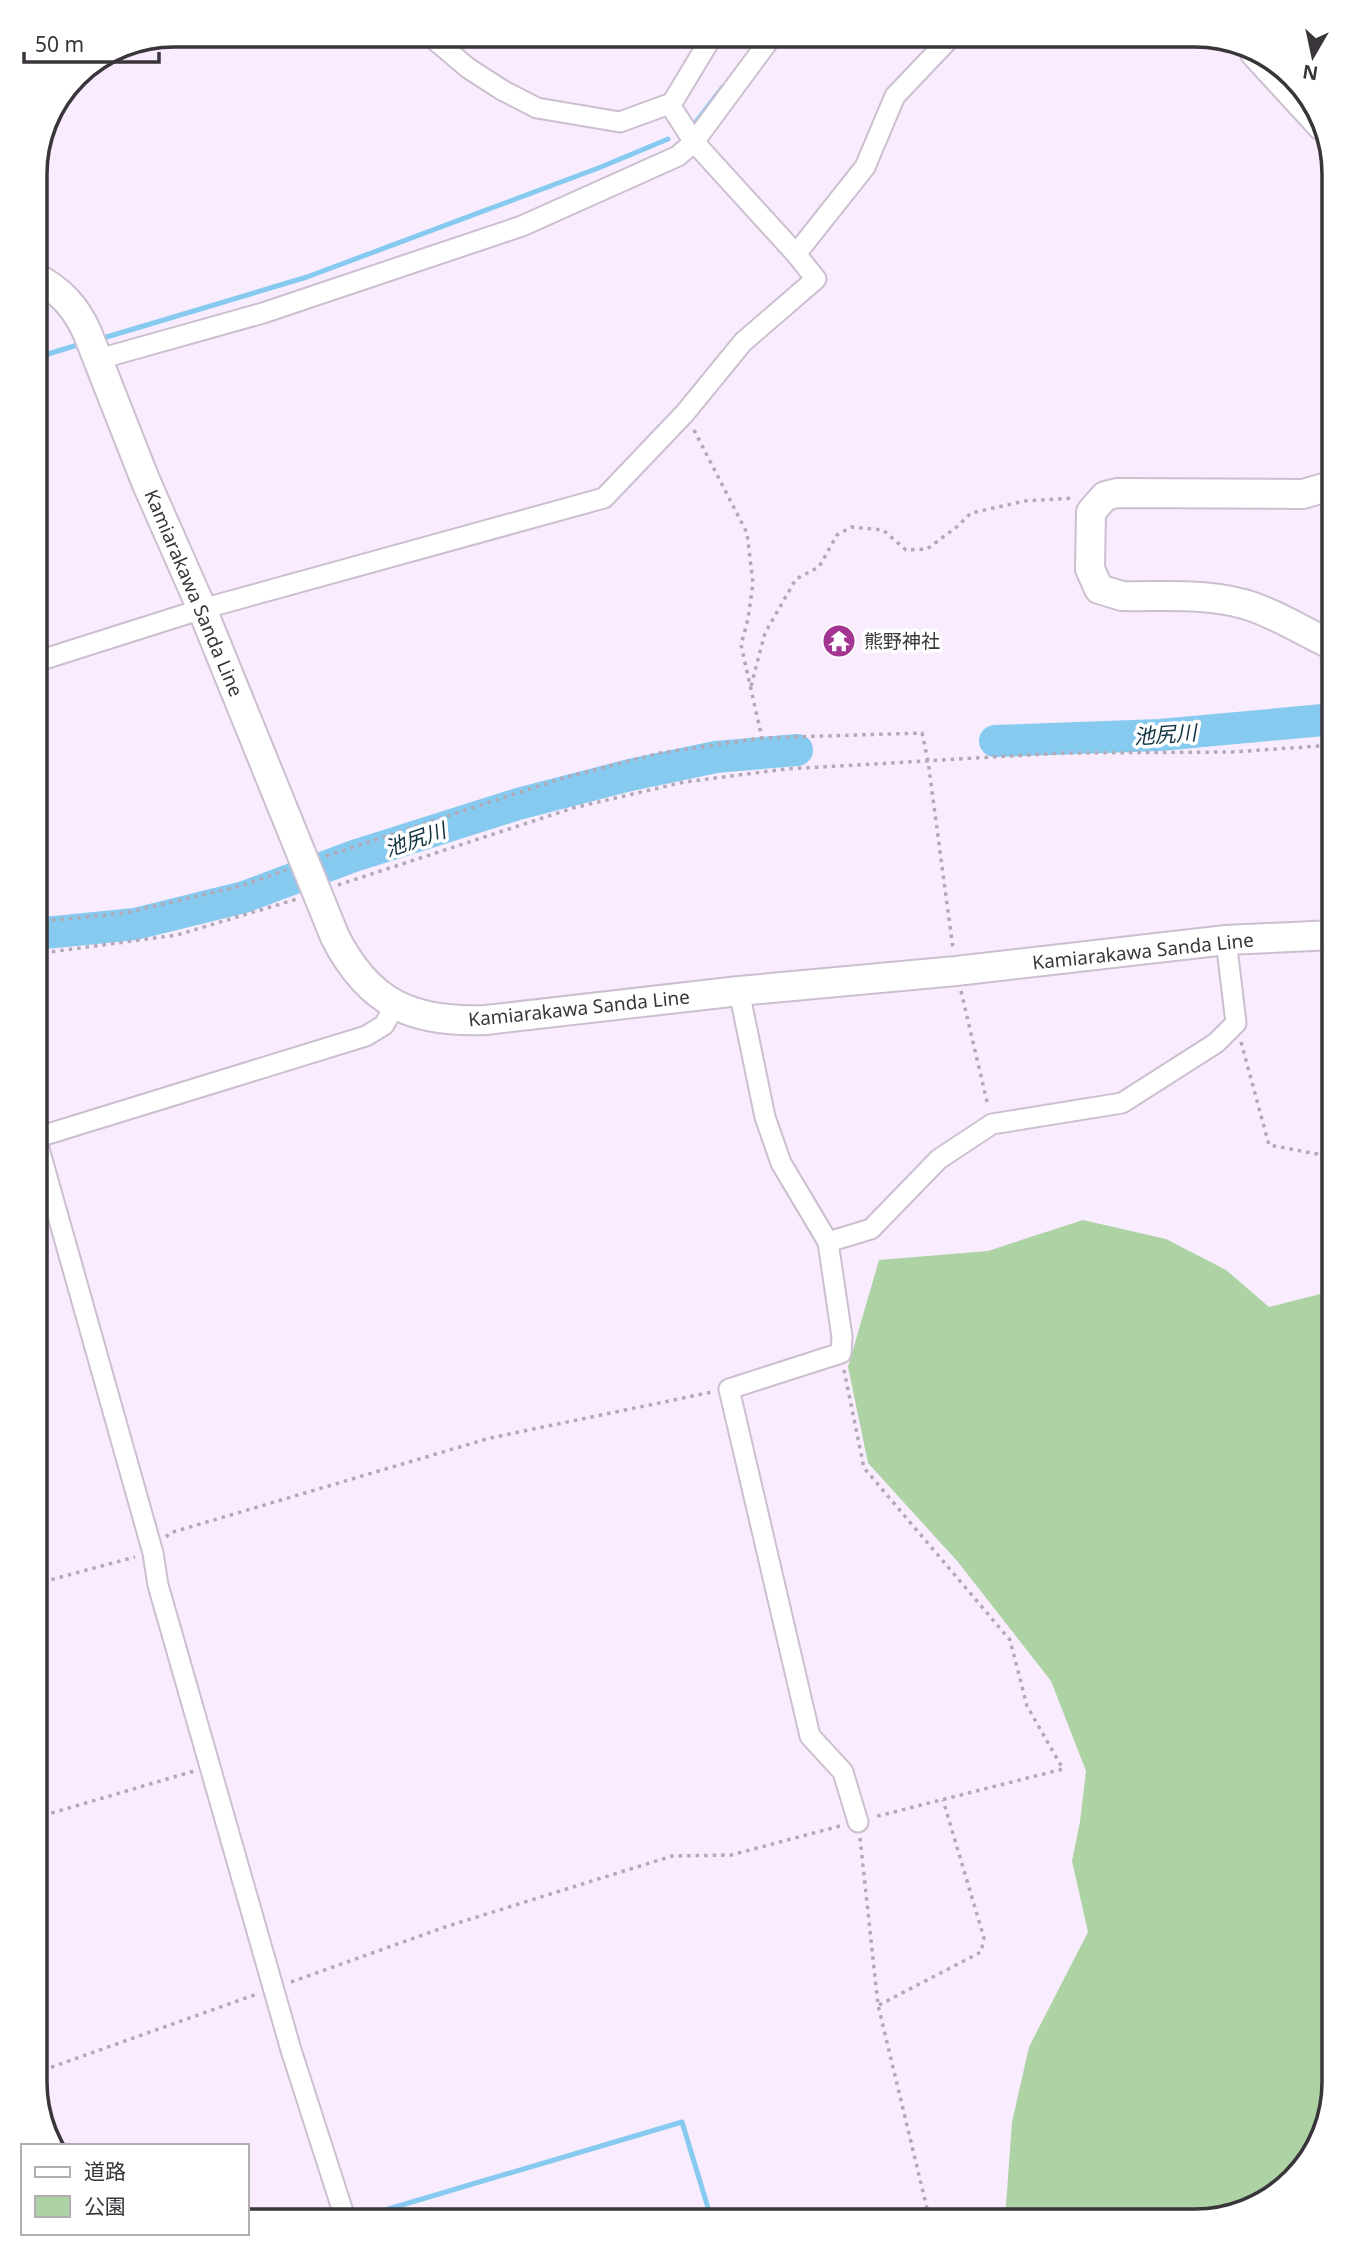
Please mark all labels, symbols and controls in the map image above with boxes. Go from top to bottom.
scale bar [24,21,159,65]
north arrow [1278,21,1348,91]
text: 50 m [35,30,84,58]
text: N [1301,59,1320,87]
street label: Kamiarakawa Sanda Line [139,485,249,701]
temple icon: 熊野神社 [820,622,858,660]
place label: 熊野神社 [864,628,940,654]
water label: 池尻川 [1133,718,1199,750]
water label: 池尻川 [381,815,451,862]
street label: Kamiarakawa Sanda Line [1031,926,1255,976]
street label: Kamiarakawa Sanda Line [467,983,691,1033]
legend [21,2144,248,2235]
text: 道路 [84,2157,126,2185]
text: 公園 [84,2192,126,2220]

